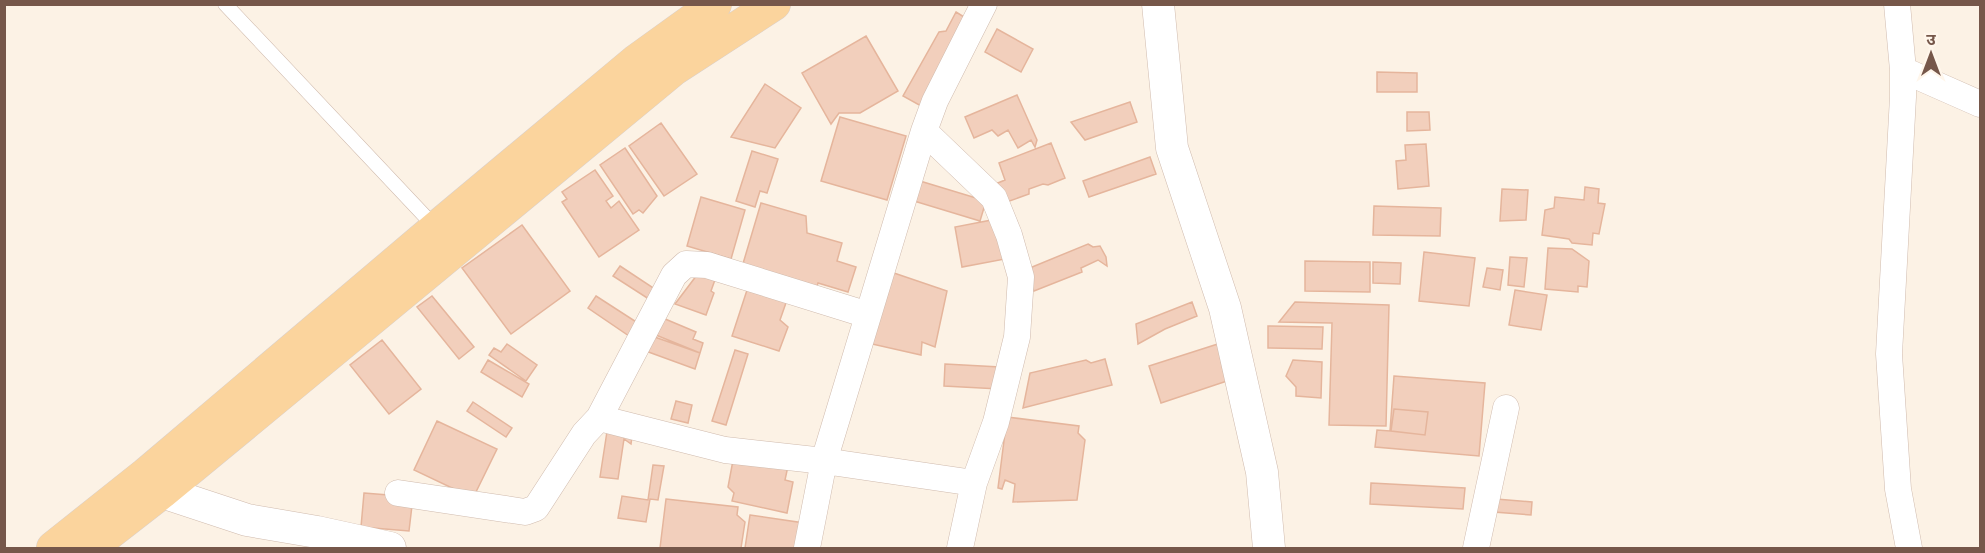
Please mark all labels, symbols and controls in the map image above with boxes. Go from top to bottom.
north arrow [1901,24,1961,84]
text: उ [1926,29,1936,49]

